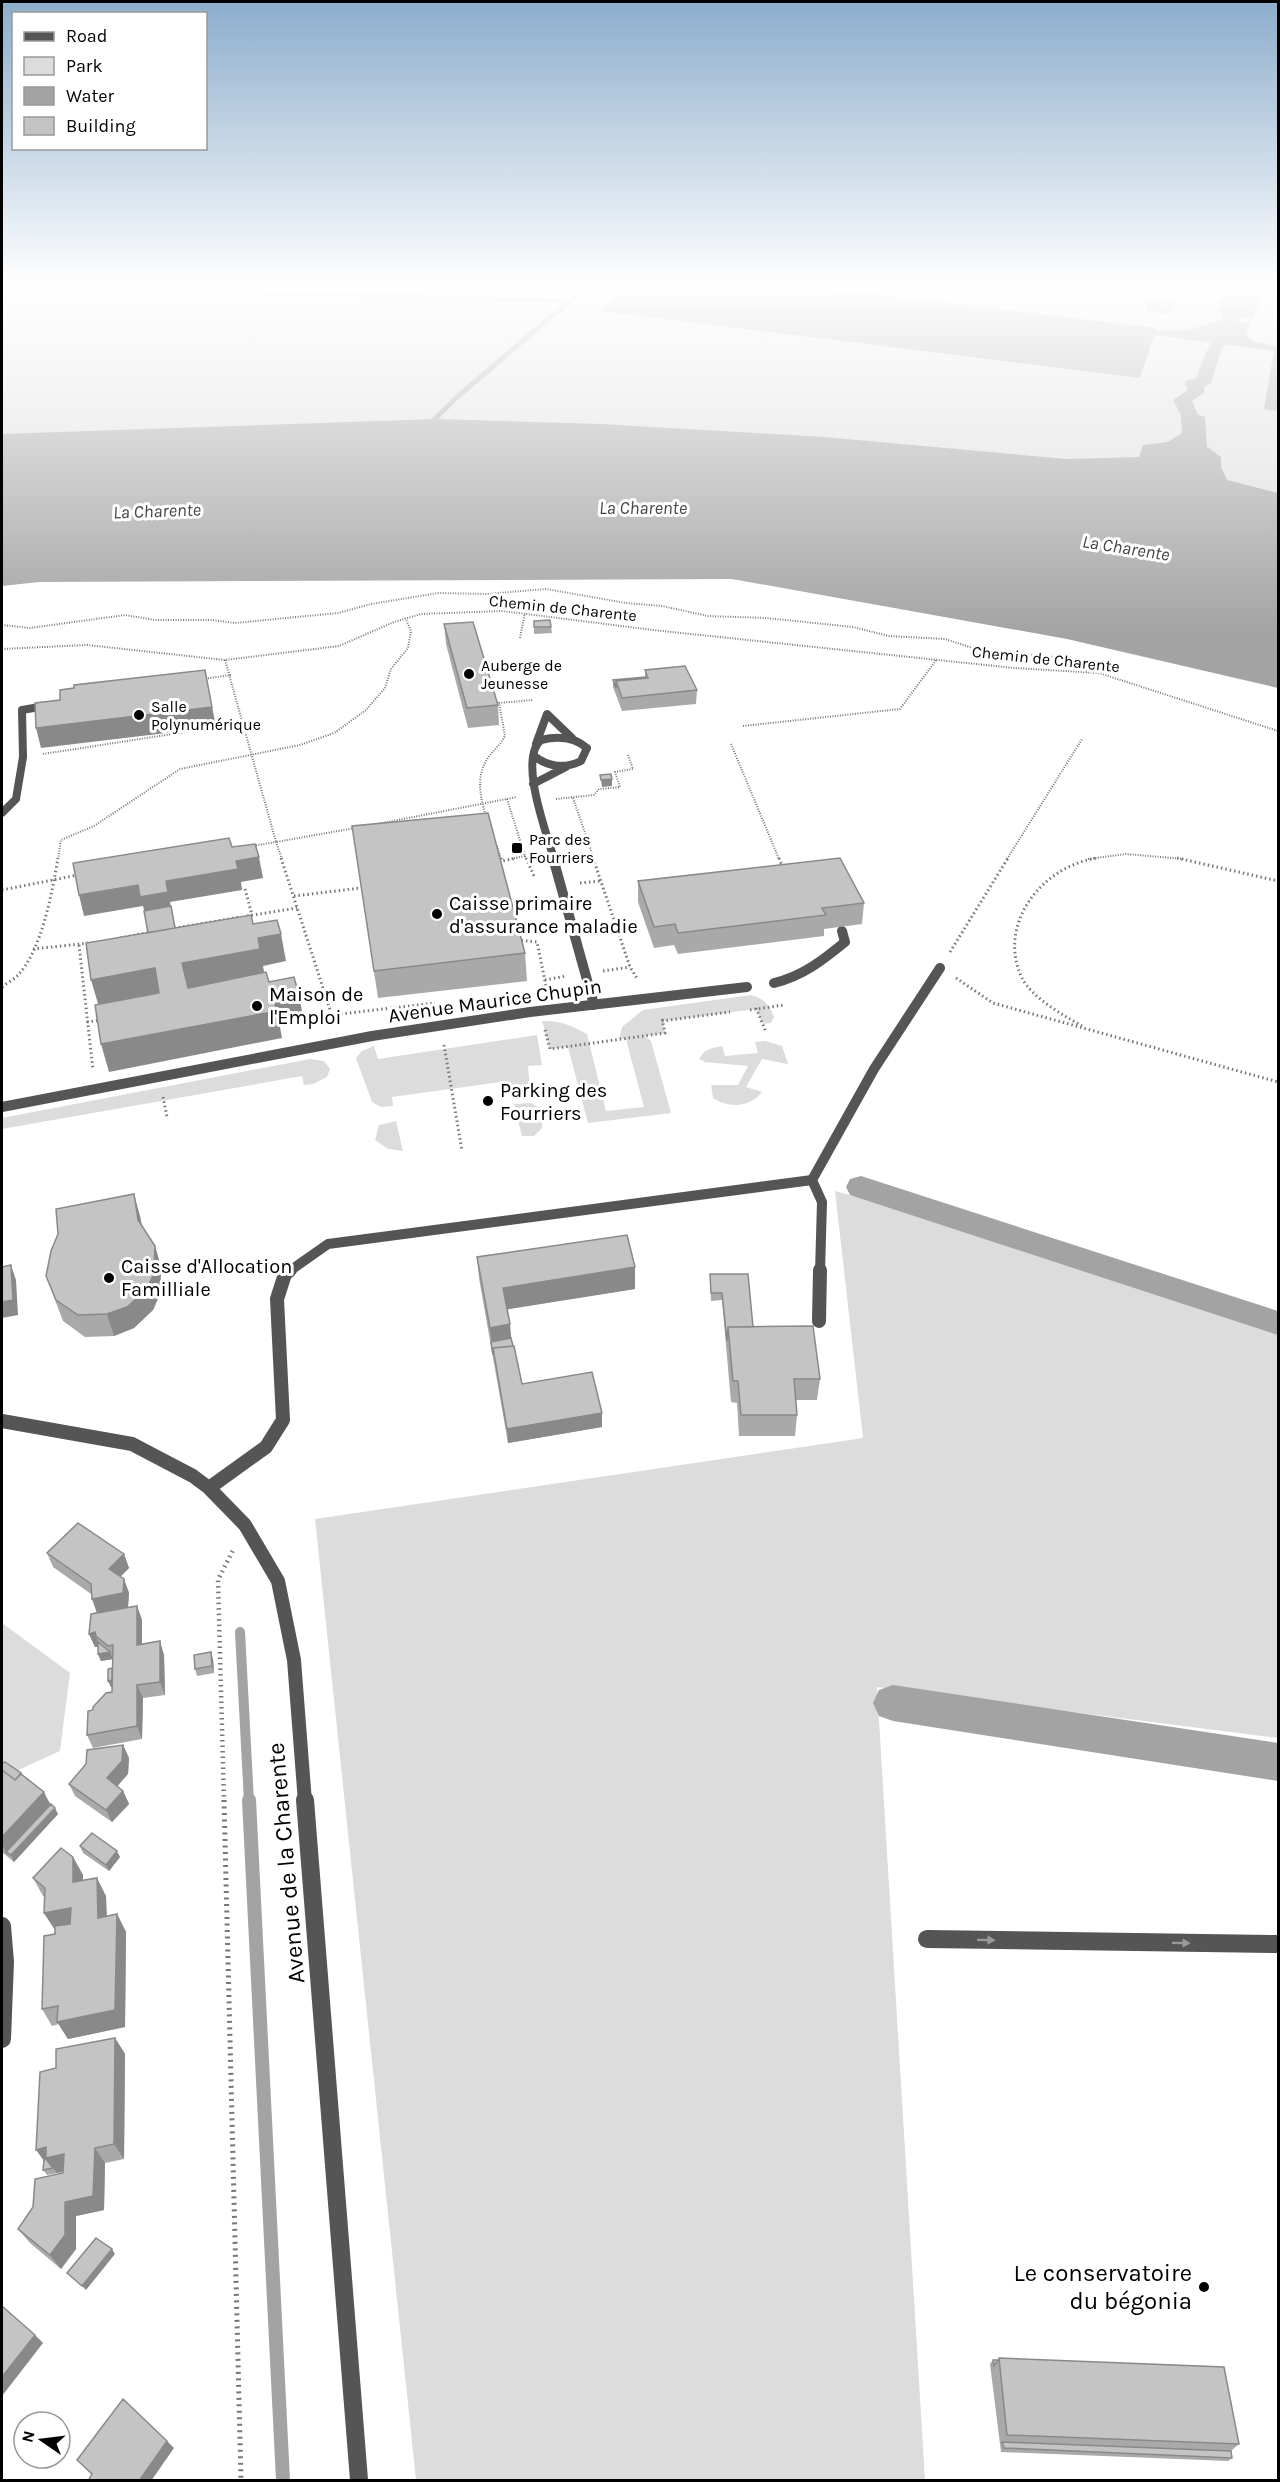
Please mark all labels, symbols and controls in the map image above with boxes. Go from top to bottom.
legend [12,12,207,150]
text: Road [66,25,107,47]
text: Park [66,55,103,77]
text: Water [66,85,114,107]
text: Building [66,115,136,137]
water label: La Charente [599,497,687,519]
water label: La Charente [113,498,201,524]
water label: La Charente [1081,530,1171,566]
street label: Chemin de Charente [488,591,638,625]
street label: Chemin de Charente [971,642,1121,676]
place label: Auberge de Jeunesse [481,656,562,693]
marker: Auberge de Jeunesse [462,667,476,681]
place label: Salle Polynumérique [151,697,261,734]
marker: Salle Polynumérique [132,708,146,722]
place label: Parc des Fourriers [529,830,594,867]
marker: Parc des Fourriers [510,841,524,855]
place label: Caisse primaire d'assurance maladie [449,892,638,938]
marker: Caisse primaire d'assurance maladie [430,907,444,921]
street label: Avenue Maurice Chupin [387,975,603,1027]
place label: Maison de l'Emploi [269,983,363,1029]
marker: Maison de l'Emploi [250,999,264,1013]
place label: Parking des Fourriers [500,1079,607,1125]
marker: Parking des Fourriers [481,1094,495,1108]
place label: Caisse d'Allocation Familliale [121,1255,292,1301]
marker: Caisse d'Allocation Familliale [102,1271,116,1285]
street label: Avenue de la Charente [262,1741,310,1985]
one-way arrow [976,1935,995,1945]
one-way arrow [1171,1938,1190,1948]
place label: Le conservatoire du bégonia [1014,2259,1192,2315]
marker: Le conservatoire du bégonia [1197,2280,1211,2294]
north arrow [12,2410,72,2470]
text: N [17,2429,39,2444]

